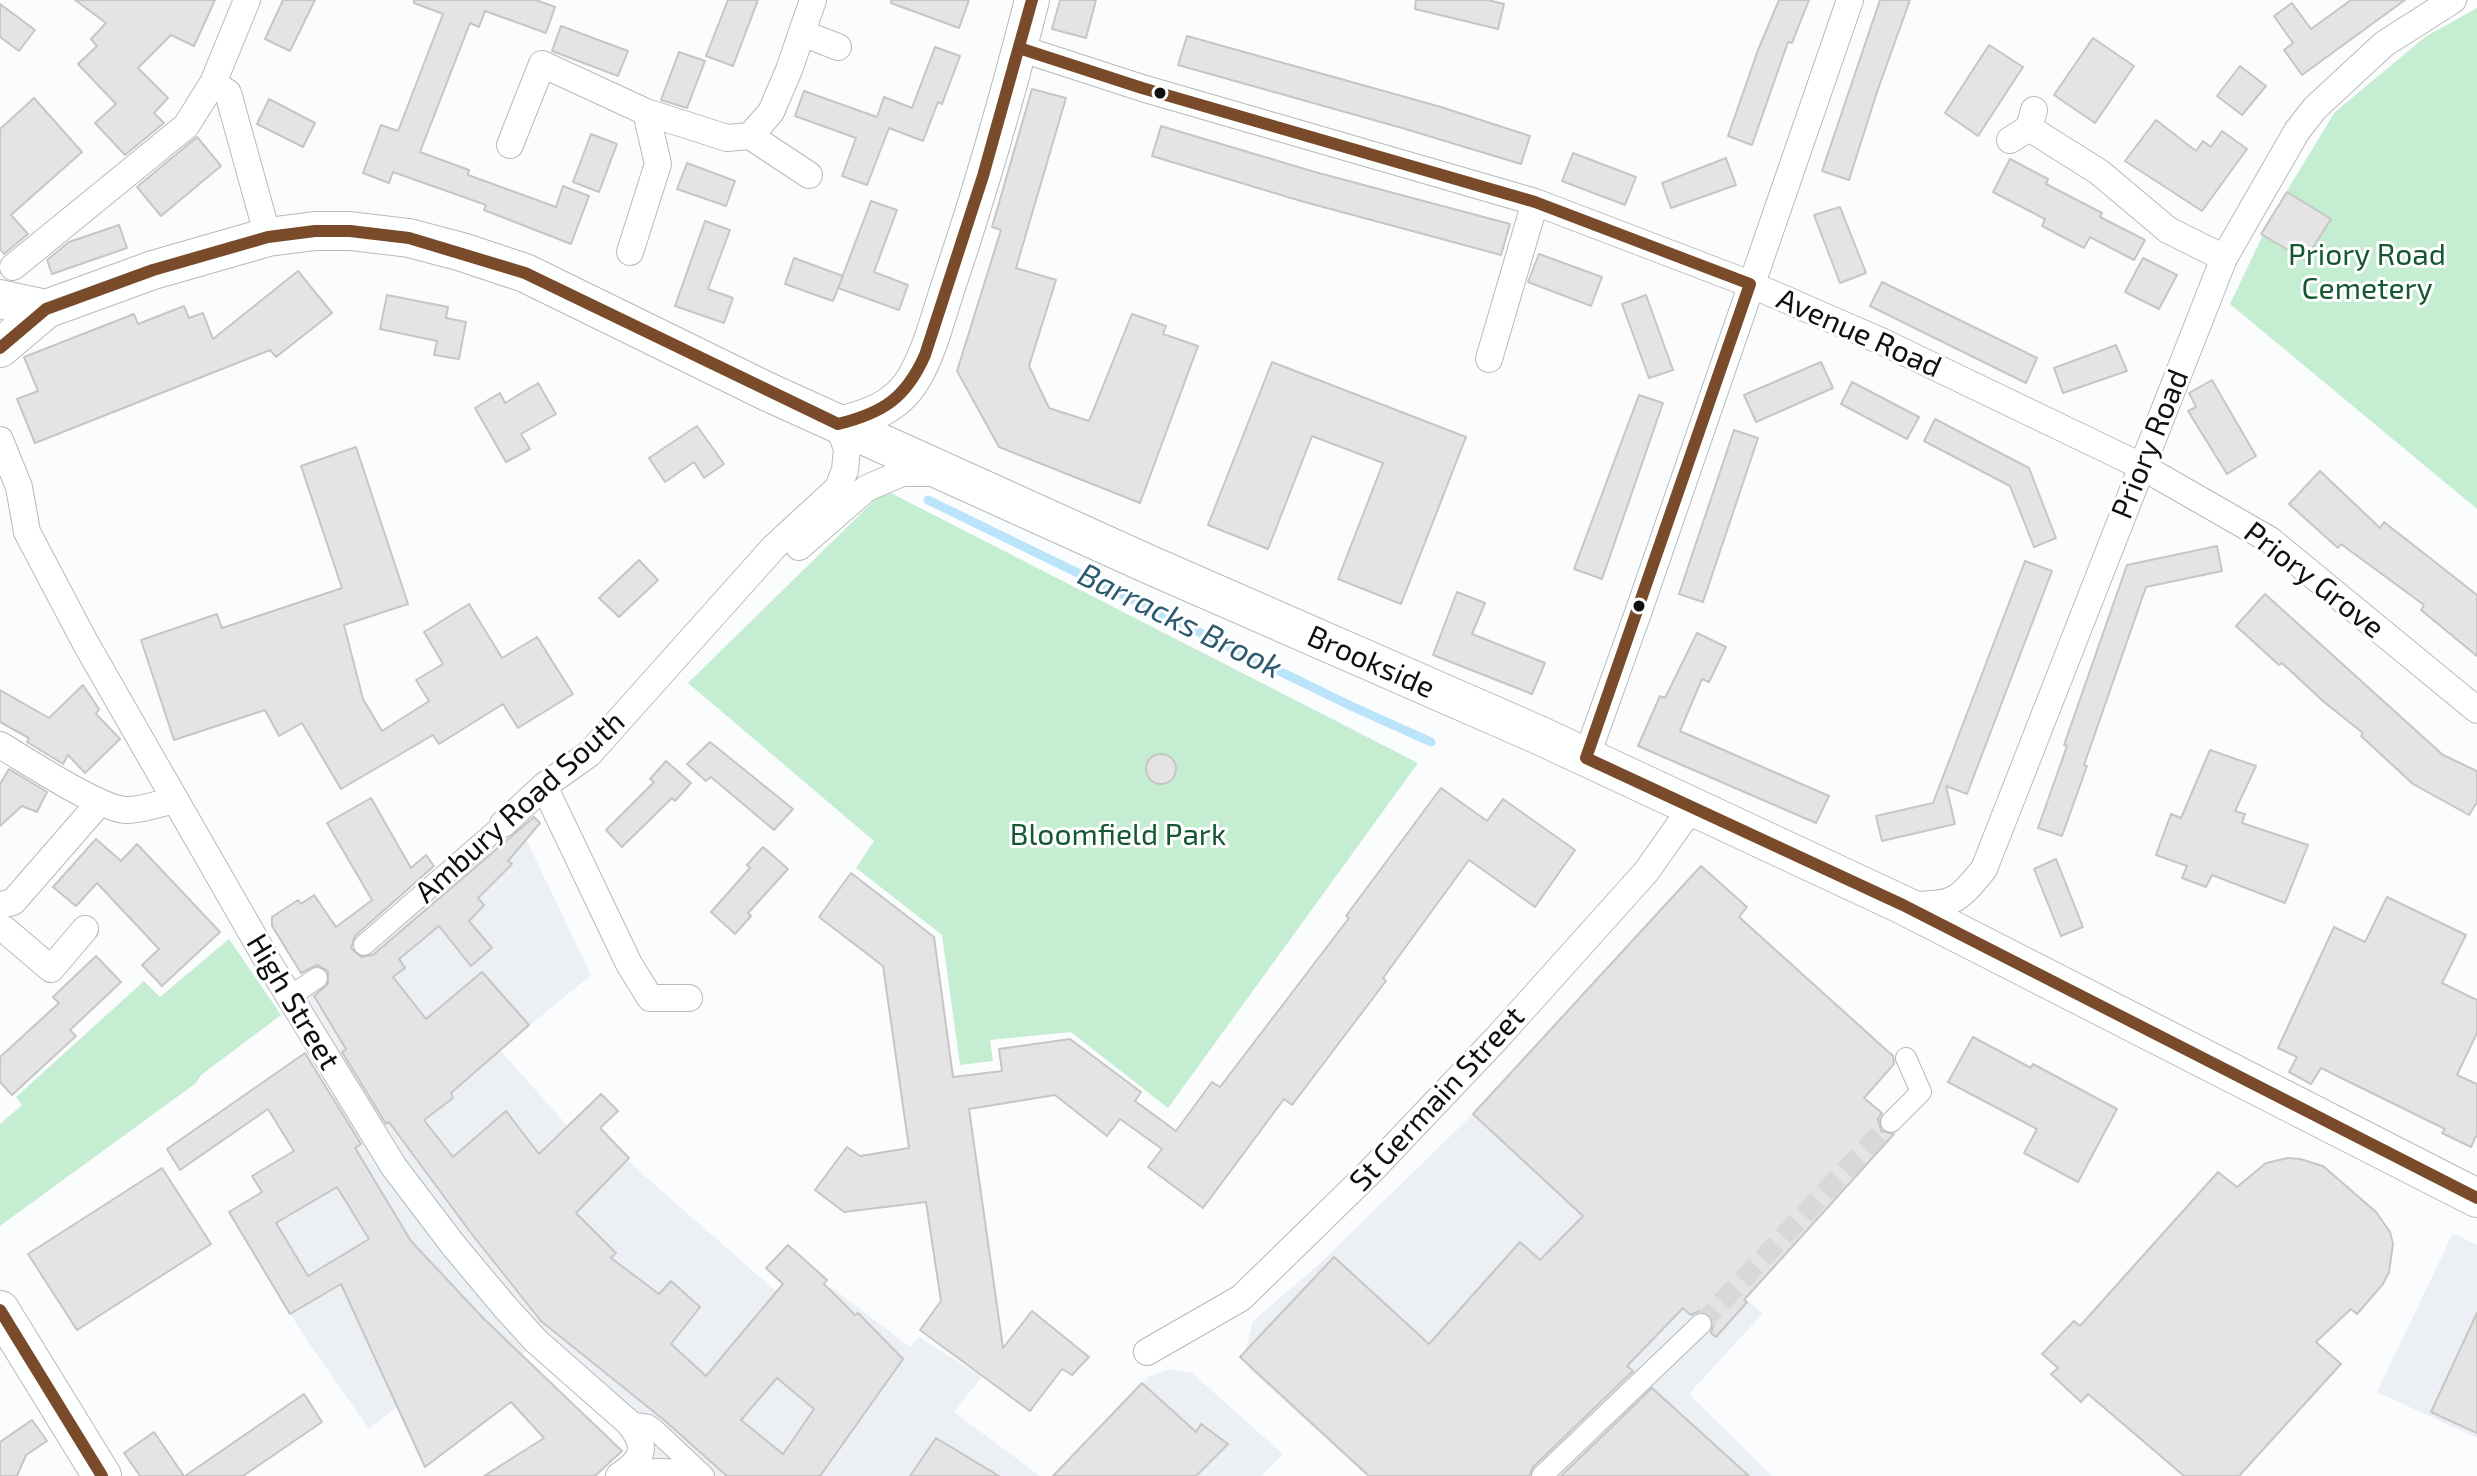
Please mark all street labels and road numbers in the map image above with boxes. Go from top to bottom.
street label: Avenue Road [1771,281,1947,385]
street label: Priory Road [2104,364,2196,524]
street label: Priory Grove [2237,514,2391,646]
street label: Brookside [1302,618,1440,706]
street label: Ambury Road South [408,704,632,910]
street label: High Street [239,928,347,1076]
street label: St Germain Street [1342,999,1532,1199]

